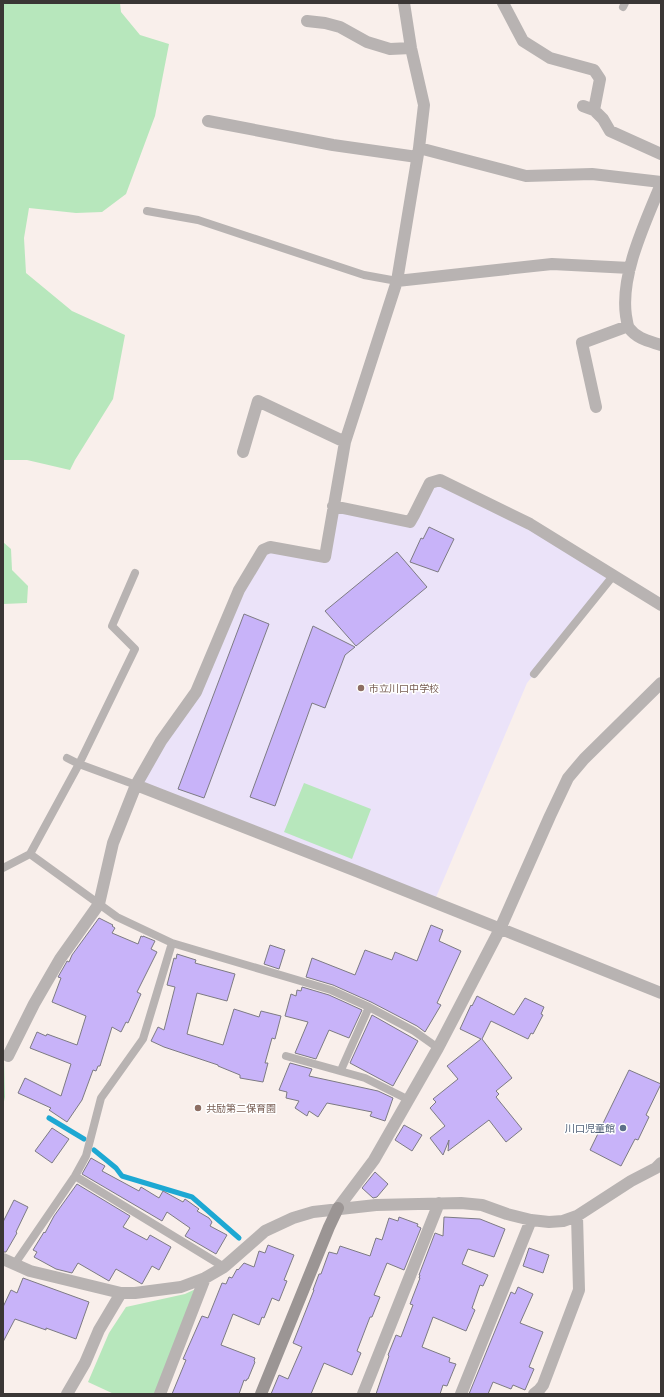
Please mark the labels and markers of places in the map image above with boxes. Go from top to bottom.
place label: 市立川口中学校 [369,682,439,694]
marker: 市立川口中学校 [356,683,366,693]
place label: 共励第二保育園 [206,1102,276,1114]
marker: 共励第二保育園 [193,1103,203,1113]
place label: 川口児童館 [565,1122,615,1134]
marker: 川口児童館 [618,1123,628,1133]

